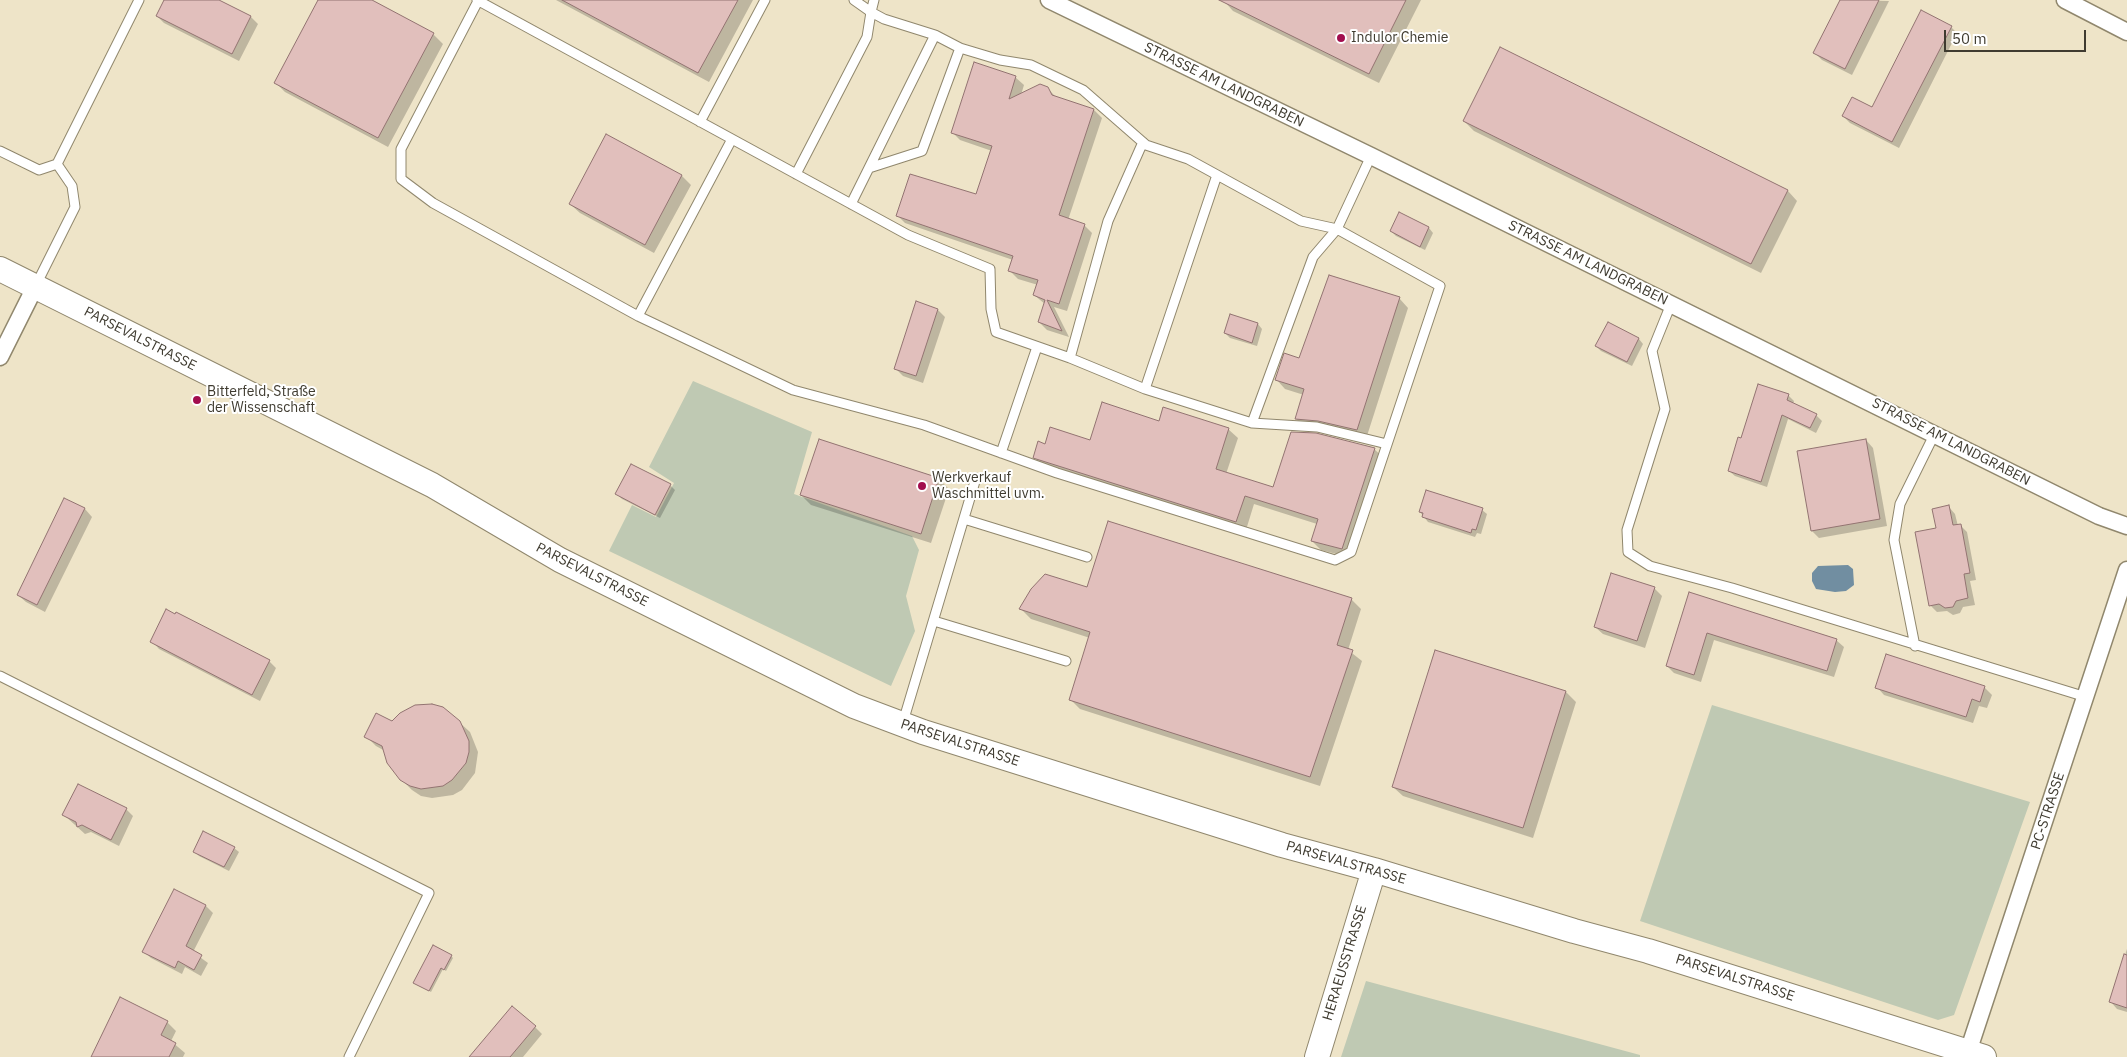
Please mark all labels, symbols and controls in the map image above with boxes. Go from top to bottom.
scale bar [1947,20,2090,52]
text: 50 m [1952,29,1987,48]
place label: Indulor Chemie [1351,30,1448,46]
marker: Indulor Chemie [1335,32,1347,44]
street label: STRASSE AM LANDGRABEN [1141,39,1307,131]
street label: STRASSE AM LANDGRABEN [1505,217,1671,309]
street label: PARSEVALSTRASSE [81,303,199,375]
place label: Bitterfeld, Straße der Wissenschaft [207,384,316,417]
marker: Bitterfeld, Straße der Wissenschaft [191,394,203,406]
street label: STRASSE AM LANDGRABEN [1869,395,2033,489]
place label: Werkverkauf Waschmittel uvm. [932,470,1045,502]
marker: Werkverkauf Waschmittel uvm. [916,480,928,492]
street label: PARSEVALSTRASSE [533,539,651,611]
street label: PARSEVALSTRASSE [898,716,1022,770]
street label: PC-STRASSE [2028,770,2068,852]
street label: PARSEVALSTRASSE [1284,838,1408,888]
street label: HERAEUSSTRASSE [1319,903,1371,1023]
street label: PARSEVALSTRASSE [1673,951,1797,1005]

